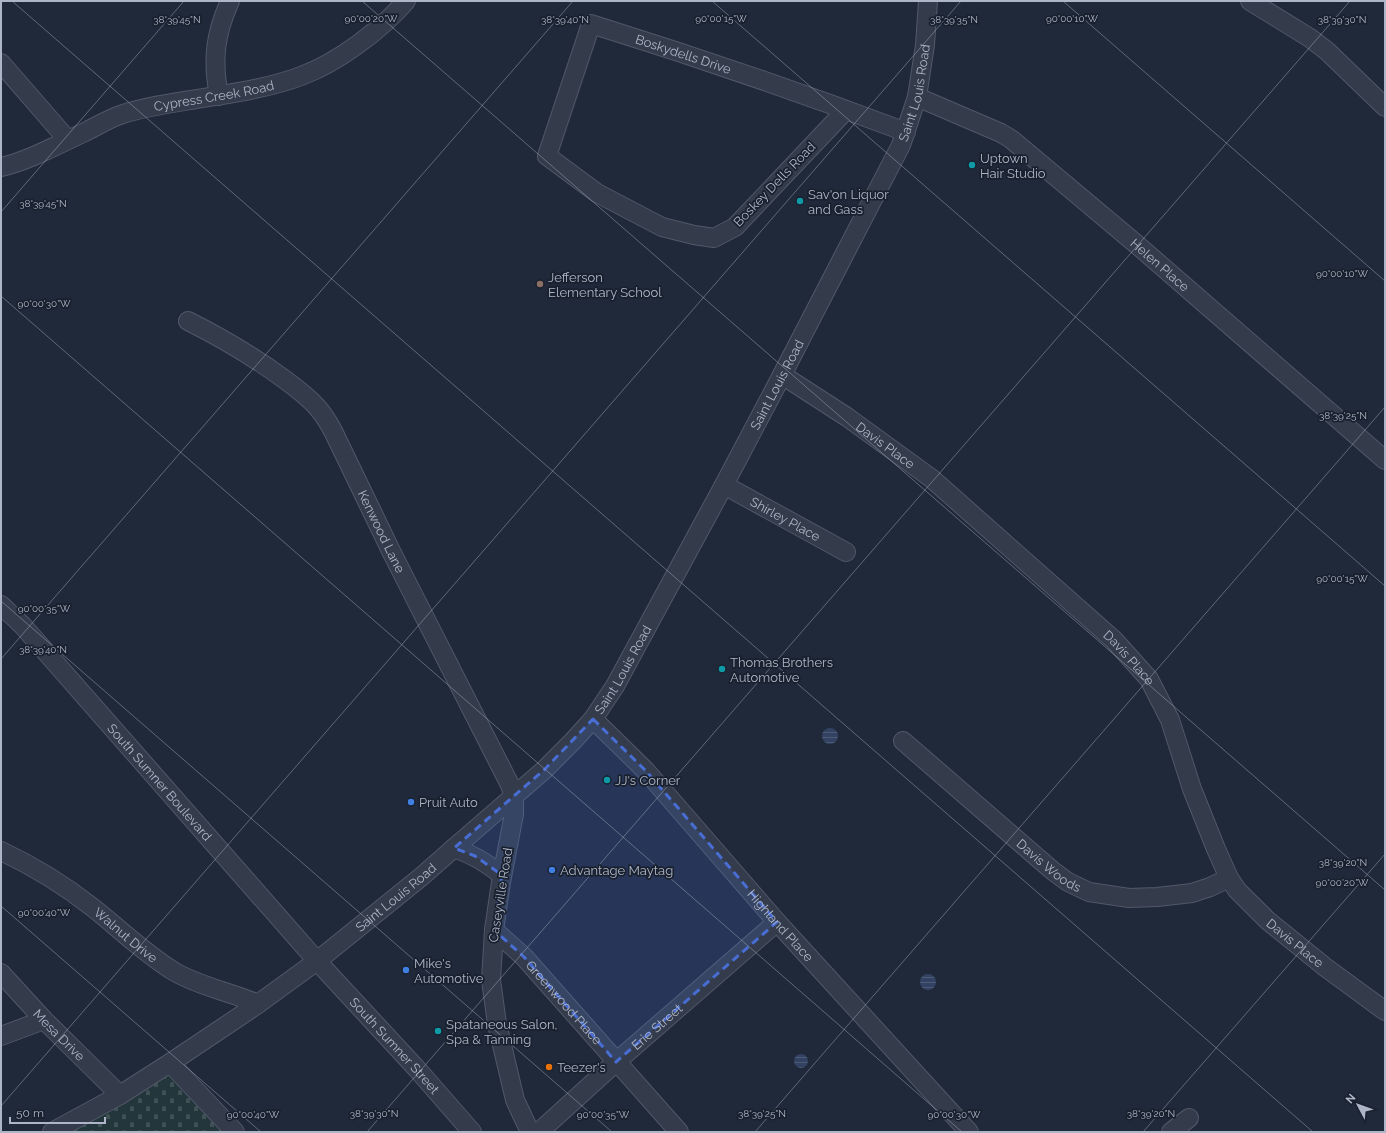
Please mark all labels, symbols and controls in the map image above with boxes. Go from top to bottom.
text: 90°00'20"W [344,13,398,24]
text: 90°00'15"W [695,13,747,24]
text: 90°00'10"W [1046,13,1099,24]
text: 38°39'45"N [153,14,201,25]
text: 38°39'40"N [541,14,589,25]
text: 38°39'35"N [930,14,978,25]
text: 38°39'30"N [1318,14,1366,25]
street label: Boskydells Drive [634,32,733,77]
street label: Saint Louis Road [896,43,933,143]
street label: Cypress Creek Road [153,78,276,114]
street label: Boskey Dells Road [730,139,818,230]
place label: Uptown Hair Studio [980,151,1046,181]
marker: Uptown Hair Studio [967,160,977,170]
place label: Sav'on Liquor and Gass [808,187,889,217]
marker: Sav'on Liquor and Gass [795,196,805,206]
text: 38°39'45"N [19,198,67,209]
street label: Helen Place [1127,236,1192,295]
text: 90°00'10"W [1316,268,1369,279]
place label: Jefferson Elementary School [548,270,662,300]
marker: Jefferson Elementary School [535,279,545,289]
text: 90°00'30"W [17,298,71,309]
street label: Saint Louis Road [748,337,807,432]
text: 38°39'25"N [1319,410,1367,421]
street label: Davis Place [853,419,918,472]
street label: Kenwood Lane [355,488,408,576]
street label: Shirley Place [748,494,823,545]
text: 90°00'15"W [1316,573,1368,584]
text: 90°00'35"W [18,603,71,614]
street label: Saint Louis Road [592,623,654,717]
street label: Davis Place [1100,627,1158,688]
text: 38°39'40"N [19,644,67,655]
place label: Thomas Brothers Automotive [730,655,833,685]
marker: Thomas Brothers Automotive [717,664,727,674]
street label: South Sumner Boulevard [104,721,215,844]
place label: JJ's Corner [615,773,681,788]
marker: JJ's Corner [602,775,612,785]
place label: Pruit Auto [419,795,478,810]
marker: Pruit Auto [406,797,416,807]
street label: Davis Woods [1013,836,1083,895]
street label: Caseyville Road [486,847,515,944]
text: 38°39'20"N [1319,857,1367,868]
street label: Saint Louis Road [353,860,439,935]
place label: Advantage Maytag [560,863,673,878]
marker: Advantage Maytag [547,865,557,875]
text: 90°00'20"W [1315,877,1369,888]
street label: Highland Place [744,887,816,965]
street label: Walnut Drive [91,905,161,966]
text: 90°00'40"W [18,907,71,918]
street label: Davis Place [1263,916,1327,971]
place label: Mike's Automotive [414,956,484,986]
street label: Greenwood Place [523,958,605,1048]
marker: Mike's Automotive [401,965,411,975]
street label: South Sumner Street [347,995,443,1098]
street label: Erie Street [629,1000,686,1053]
street label: Mesa Drive [30,1006,88,1064]
place label: Spataneous Salon, Spa & Tanning [446,1017,557,1047]
marker: Spataneous Salon, Spa & Tanning [433,1026,443,1036]
place label: Teezer's [557,1060,606,1075]
marker: Teezer's [544,1062,554,1072]
north arrow [1338,1085,1378,1125]
text: N [1343,1091,1358,1106]
scale bar [10,1099,105,1125]
text: 50 m [16,1106,44,1120]
text: 38°39'30"N [350,1108,398,1119]
text: 38°39'25"N [738,1108,786,1119]
text: 38°39'20"N [1127,1108,1175,1119]
text: 90°00'40"W [227,1109,280,1120]
text: 90°00'35"W [577,1109,630,1120]
text: 90°00'30"W [927,1109,981,1120]

